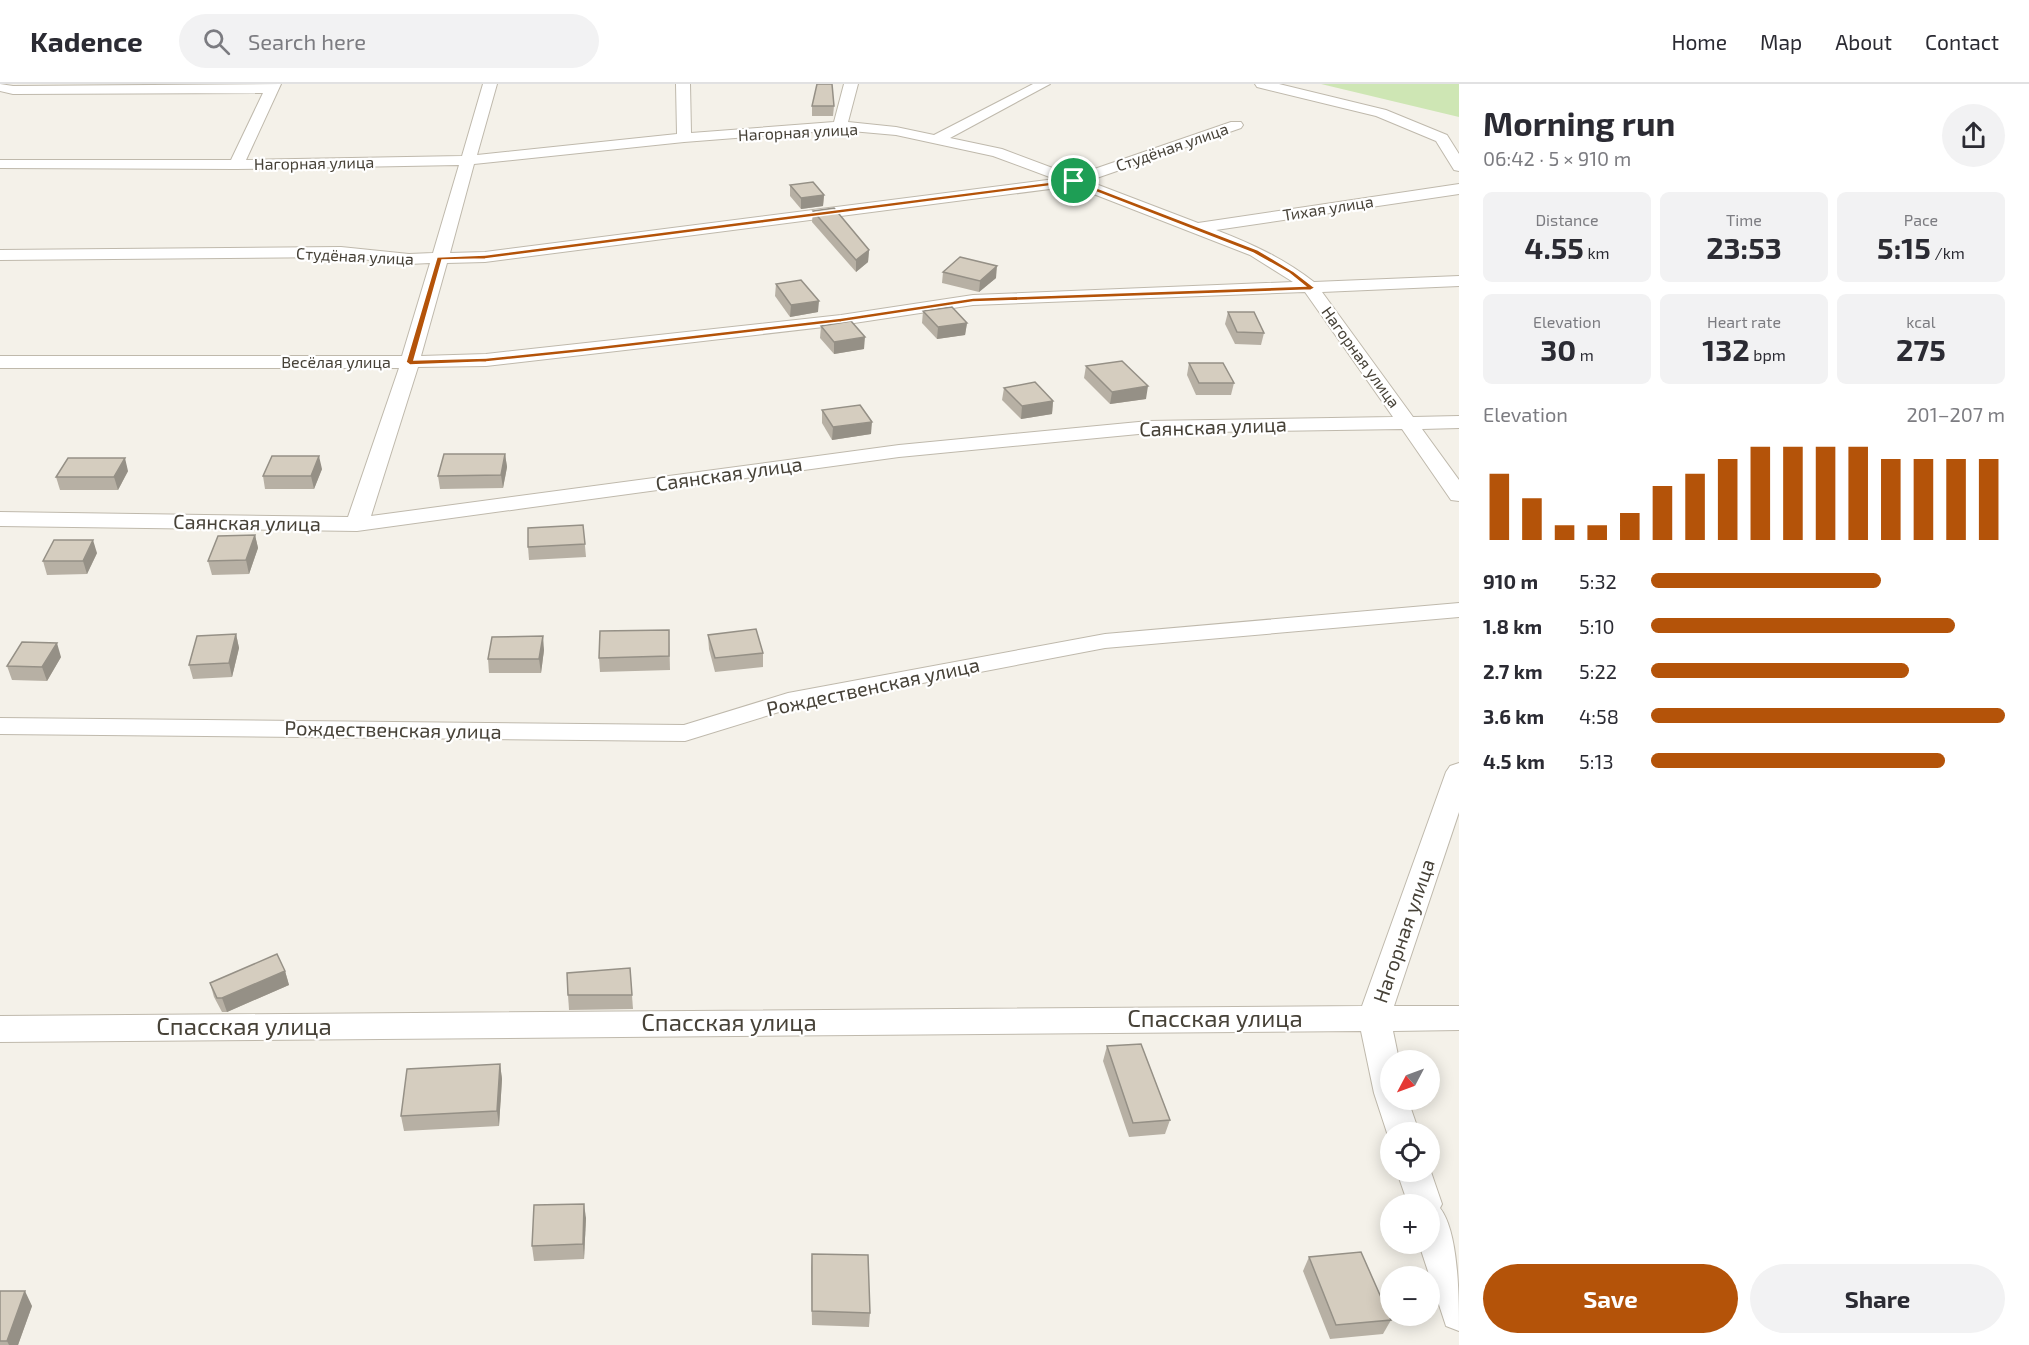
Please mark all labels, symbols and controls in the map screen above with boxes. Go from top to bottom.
search box [179,14,599,68]
text: Kadence [30,24,143,58]
icon: search [200,25,233,58]
text: Search here [248,28,366,54]
text: Home [1671,29,1727,54]
text: Map [1760,29,1802,54]
text: About [1835,29,1892,54]
text: Contact [1925,29,1999,54]
text: Morning run [1483,103,1675,143]
button: share [1942,104,2005,167]
street label: Студёная улица [1113,118,1231,176]
street label: Нагорная улица [737,119,859,145]
text: 06:42 · 5 × 910 m [1483,146,1631,170]
street label: Нагорная улица [254,152,374,174]
pin [1048,155,1099,206]
icon: arrive [1057,164,1090,197]
street label: Тихая улица [1281,191,1375,225]
text: Distance [1535,210,1599,229]
text: Time [1726,210,1762,229]
text: Pace [1904,210,1938,229]
text: 4.55 [1524,229,1584,265]
text: 23:53 [1706,229,1782,265]
text: 5:15 [1877,229,1931,265]
street label: Студёная улица [296,243,414,269]
text: km [1584,243,1610,262]
text: /km [1931,243,1965,262]
street label: Нагорная улица [1318,302,1404,412]
text: Elevation [1533,312,1601,331]
text: Heart rate [1707,312,1781,331]
text: kcal [1906,312,1936,331]
text: 30 [1540,331,1576,367]
text: 132 [1702,331,1750,367]
text: 275 [1896,331,1946,367]
text: m [1576,345,1594,364]
text: bpm [1750,345,1786,364]
street label: Весёлая улица [281,352,391,372]
text: Elevation [1483,402,1568,426]
text: 201–207 m [1906,402,2005,426]
street label: Саянская улица [1139,411,1287,442]
street label: Саянская улица [654,451,804,496]
street label: Саянская улица [173,509,321,536]
text: 910 m [1483,569,1538,593]
text: 5:32 [1579,569,1617,593]
text: 1.8 km [1483,614,1542,638]
text: 5:10 [1579,614,1614,638]
street label: Рождественская улица [764,652,982,721]
text: 2.7 km [1483,659,1543,683]
text: 5:22 [1579,659,1617,683]
text: 3.6 km [1483,704,1544,728]
text: 4:58 [1579,704,1619,728]
street label: Рождественская улица [284,715,502,744]
text: 4.5 km [1483,749,1545,773]
text: 5:13 [1579,749,1614,773]
street label: Нагорная улица [1367,856,1440,1006]
street label: Спасская улица [1127,1003,1303,1033]
street label: Спасская улица [641,1007,817,1037]
street label: Спасская улица [156,1011,332,1041]
north arrow [1380,1050,1440,1110]
map controls [1380,1050,1440,1326]
button: locate [1380,1122,1440,1182]
button: + [1380,1194,1440,1254]
button: Save [1483,1264,1738,1333]
button: Share [1750,1264,2005,1333]
button: − [1380,1266,1440,1326]

